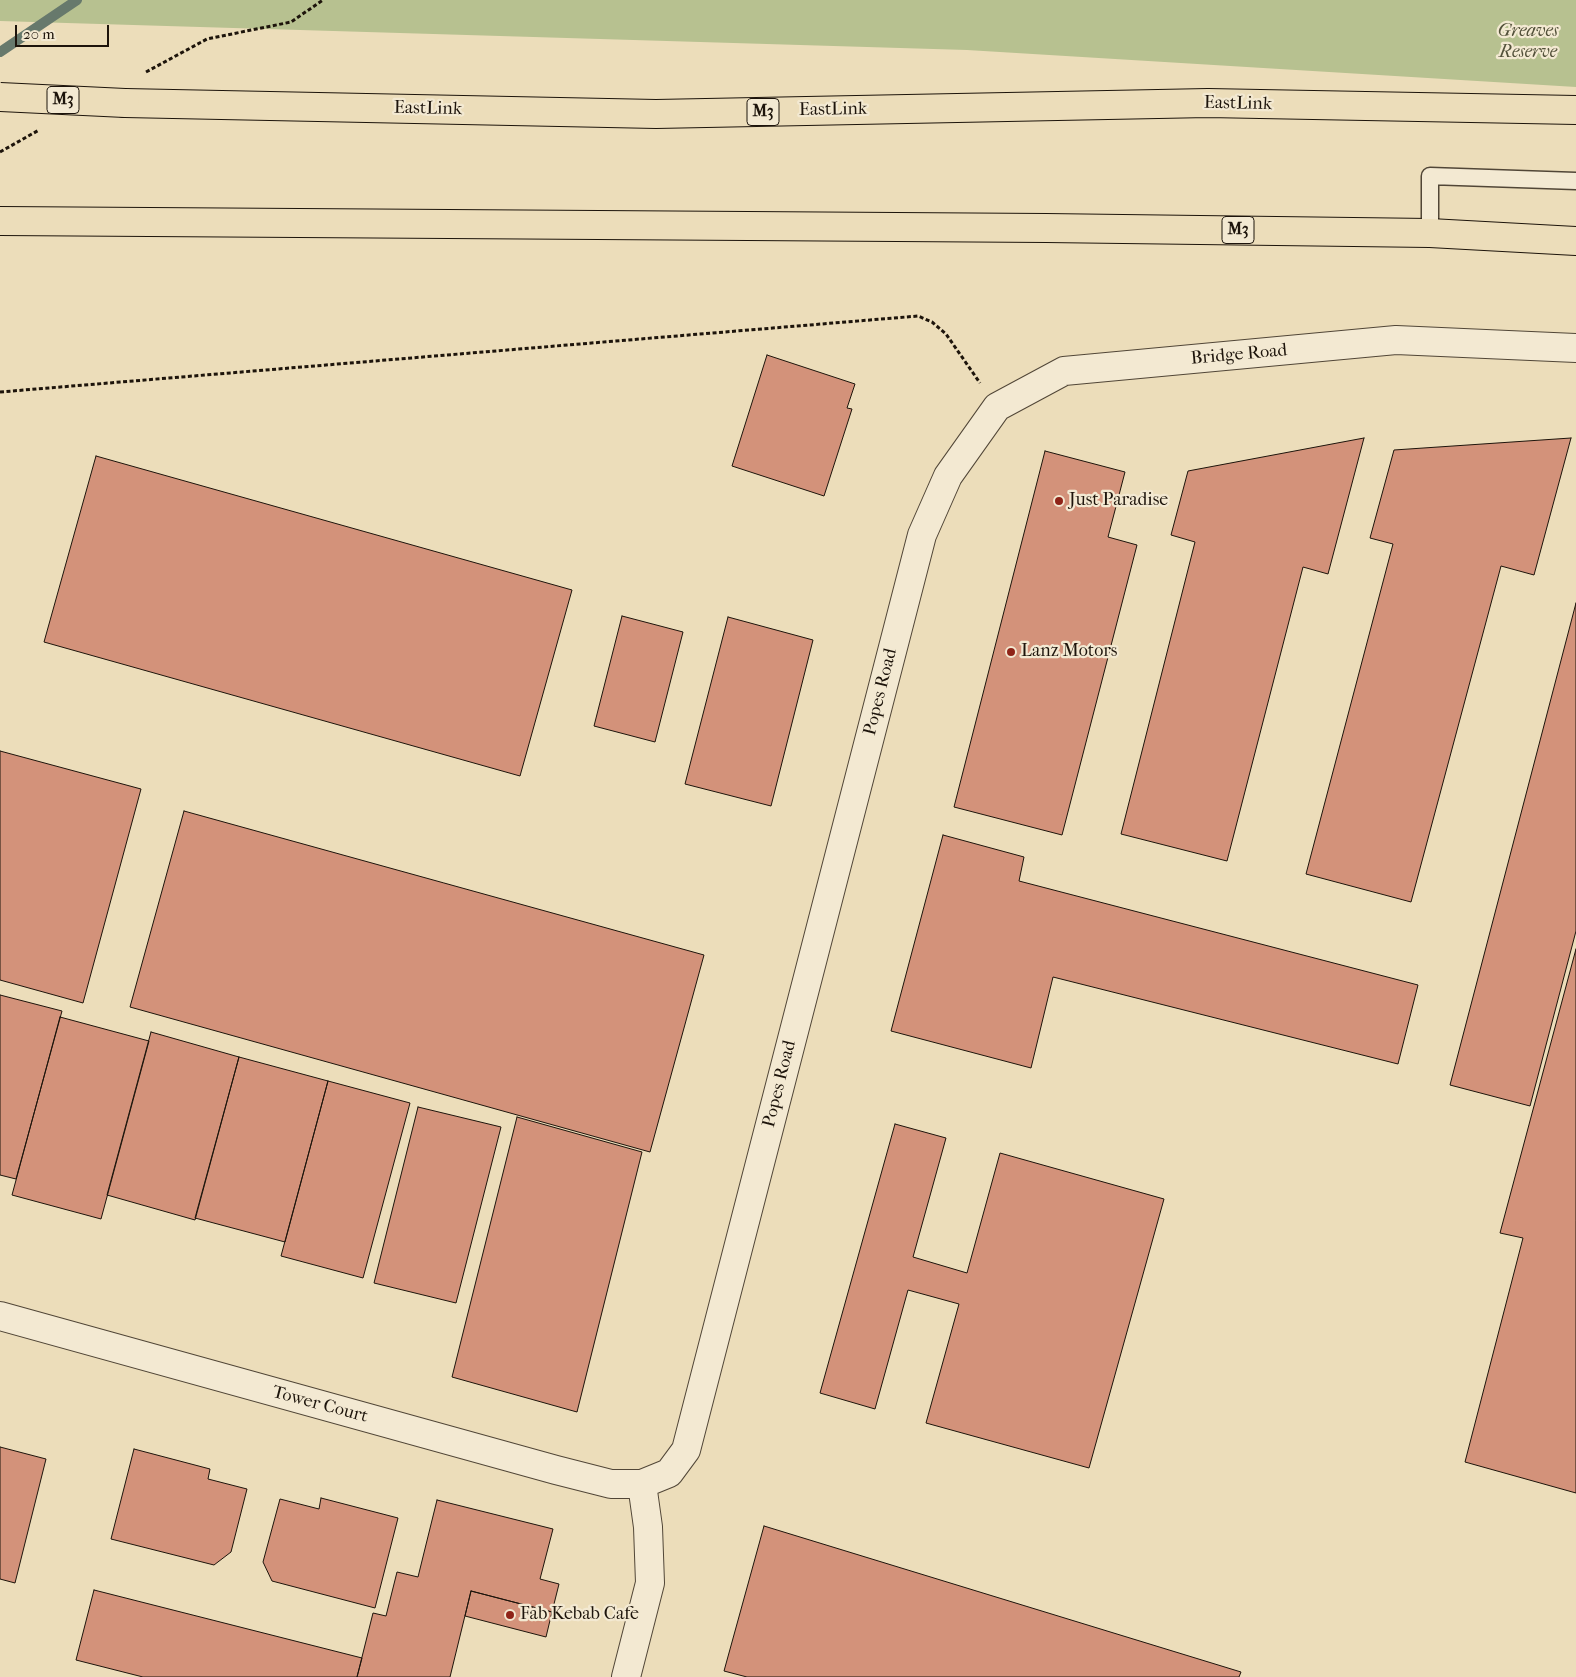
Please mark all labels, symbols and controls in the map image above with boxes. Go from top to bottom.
scale bar [18,15,111,47]
park label: Greaves Reserve [1498,21,1558,64]
text: 20 m [23,25,55,43]
road number: M3 [47,86,79,114]
street label: EastLink [1204,93,1272,115]
street label: EastLink [394,98,462,120]
road number: M3 [747,98,779,125]
street label: EastLink [799,99,867,121]
road number: M3 [1222,216,1254,244]
street label: Bridge Road [1190,340,1288,370]
place label: Just Paradise [1069,490,1168,512]
marker: Just Paradise [1053,495,1065,507]
place label: Lanz Motors [1021,641,1118,663]
street label: Popes Road [860,646,902,738]
marker: Lanz Motors [1005,646,1017,658]
street label: Popes Road [759,1038,801,1130]
street label: Tower Court [270,1382,370,1428]
place label: Fab Kebab Cafe [520,1604,639,1626]
marker: Fab Kebab Cafe [504,1609,516,1621]

